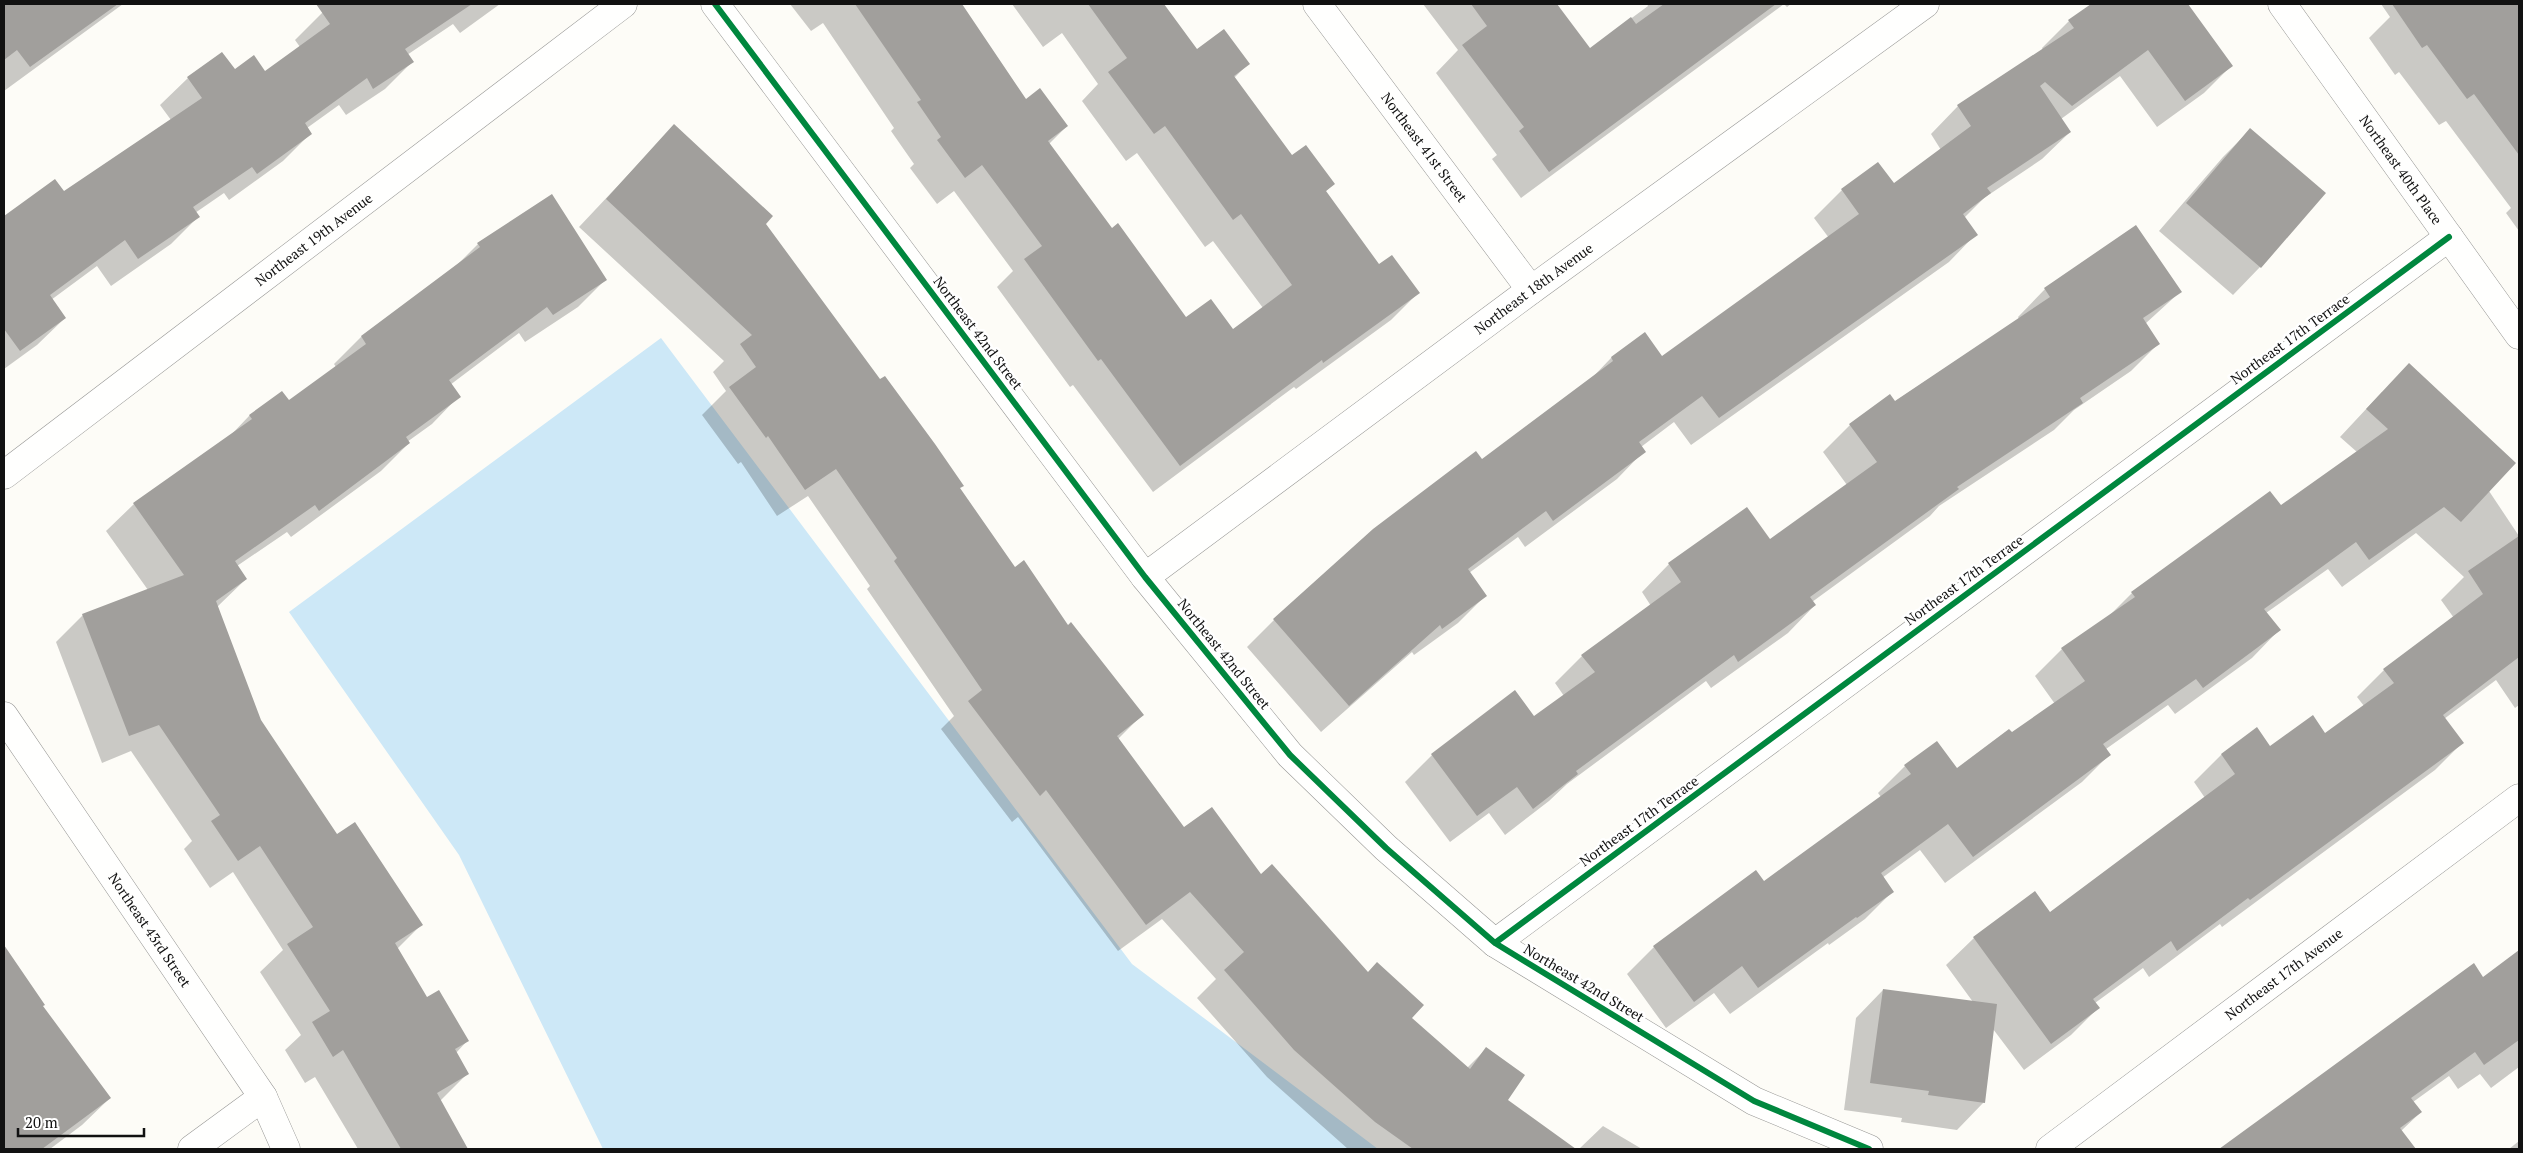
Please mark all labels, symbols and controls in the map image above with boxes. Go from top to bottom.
street label: Northeast 41st Street [1377,88,1472,206]
street label: Northeast 40th Place [2355,111,2447,228]
street label: Northeast 19th Avenue [251,188,376,290]
street label: Northeast 18th Avenue [1470,238,1597,338]
street label: Northeast 42nd Street [929,272,1028,394]
street label: Northeast 17th Terrace [2226,289,2353,388]
street label: Northeast 17th Terrace [1900,530,2027,629]
street label: Northeast 42nd Street [1174,594,1275,714]
street label: Northeast 17th Terrace [1575,771,1702,870]
street label: Northeast 43rd Street [104,869,196,992]
street label: Northeast 17th Avenue [2221,923,2346,1024]
street label: Northeast 42nd Street [1521,939,1649,1026]
scale bar [18,1106,144,1138]
text: 20 m [25,1112,58,1132]

